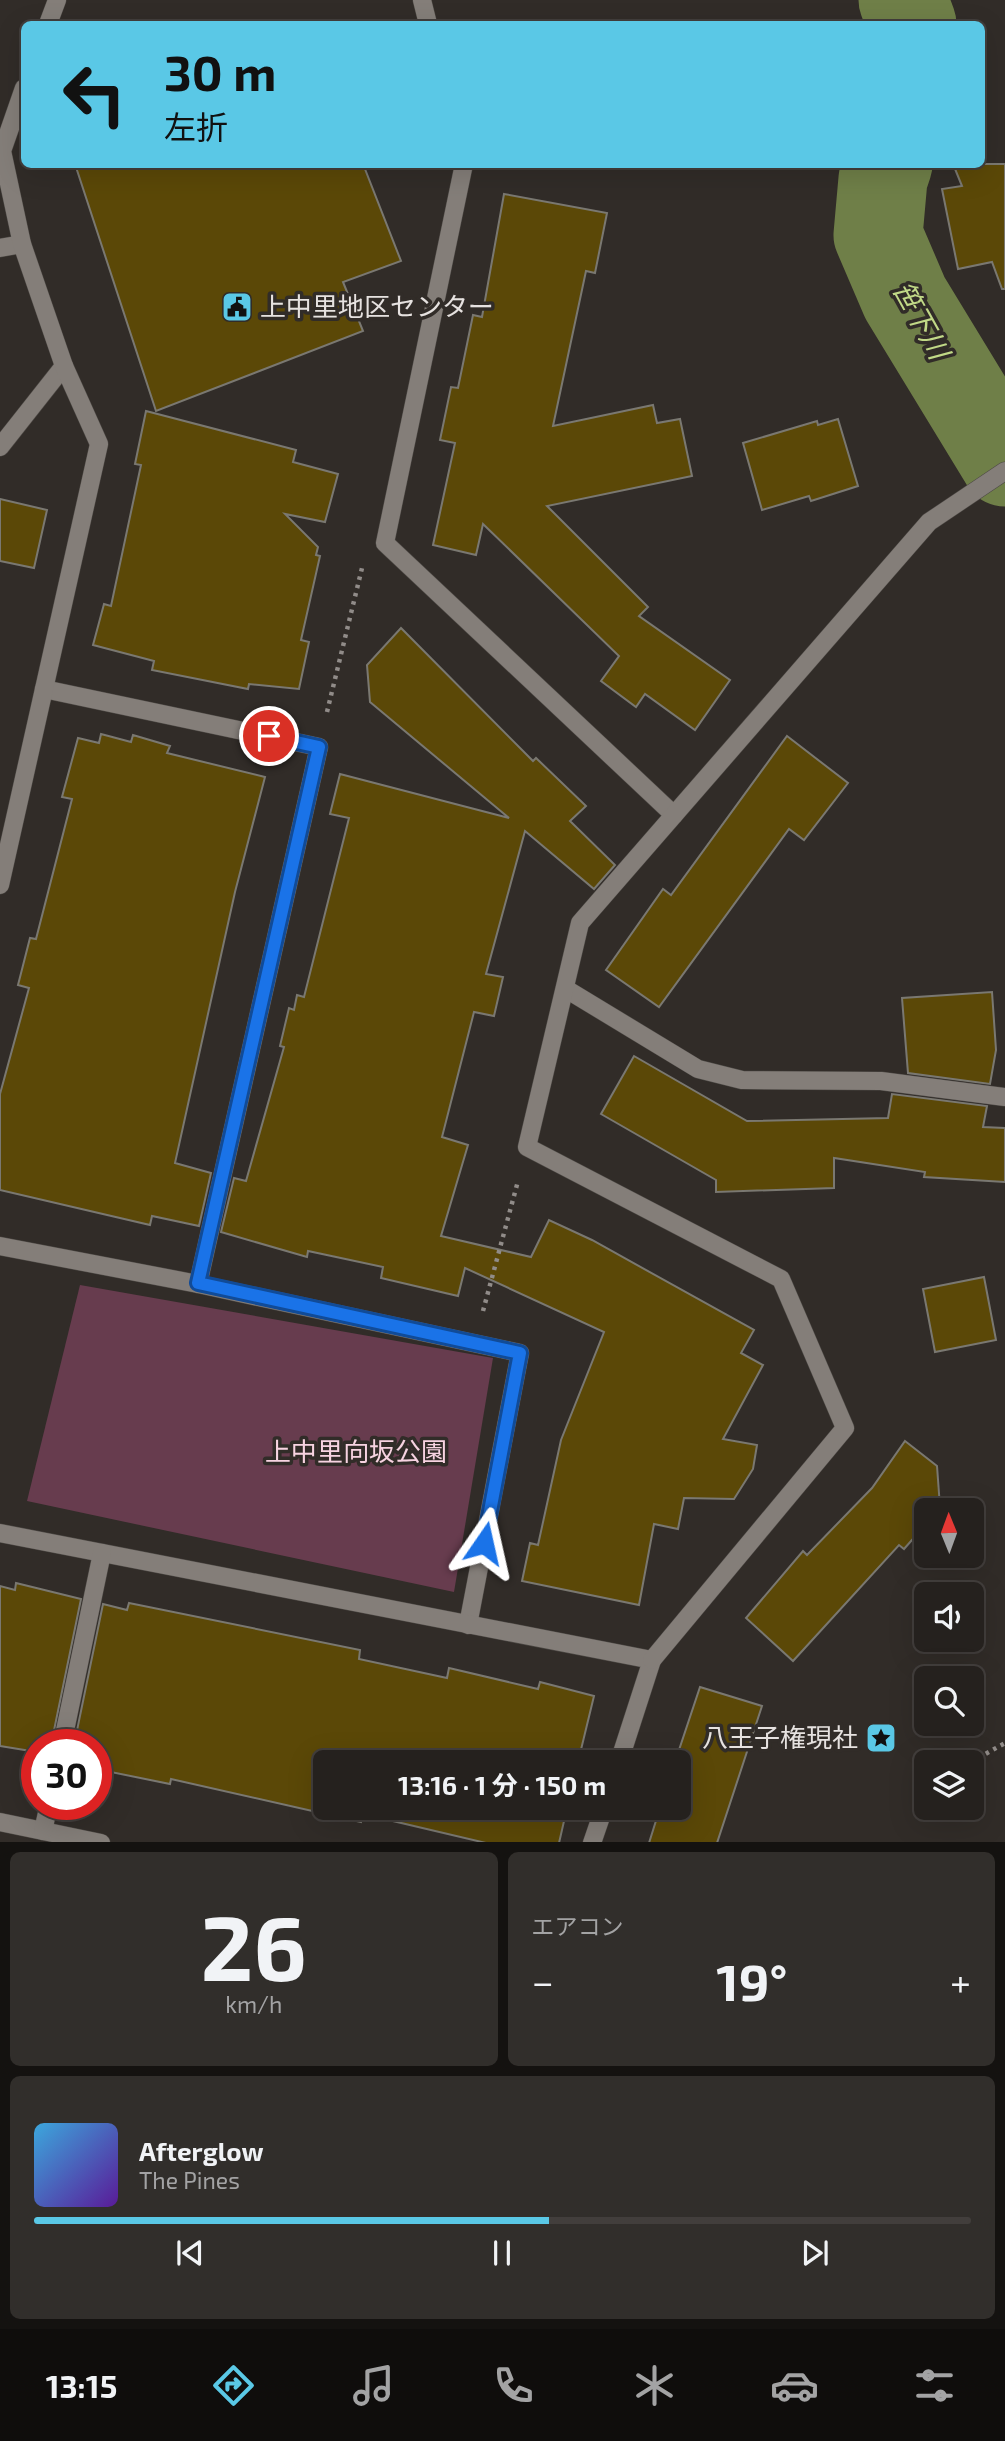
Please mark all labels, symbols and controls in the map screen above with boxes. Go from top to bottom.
text: 30 m [164,42,276,101]
icon: left [49,49,140,140]
text: 左折 [164,107,228,145]
water label: 笹下川 [887,275,959,367]
public building icon: 上中里地区センター [220,290,254,324]
place label: 上中里地区センター [260,290,494,321]
pin [239,706,299,766]
icon: arrive [250,717,288,755]
park label: 上中里向坂公園 [265,1435,447,1466]
north arrow [914,1498,984,1568]
map controls [914,1498,984,1820]
position arrow [447,1506,521,1580]
button: sound [914,1582,984,1652]
button: search [914,1666,984,1736]
place label: 八王子権現社 [702,1721,858,1752]
place icon: 八王子権現社 [864,1721,898,1755]
speed limit sign: 30 [21,1729,112,1820]
button: layers [914,1750,984,1820]
text: 13:16 · 1 分 · 150 m [398,1769,606,1800]
text: 26 [200,1890,307,1999]
text: エアコン [532,1912,624,1940]
text: 19° [716,1949,787,2011]
text: − [532,1958,554,2004]
text: + [950,1958,971,2004]
text: km/h [225,1990,282,2018]
text: Afterglow [139,2135,264,2166]
text: The Pines [139,2166,240,2194]
icon: previous [171,2234,209,2272]
icon: pause [483,2234,521,2272]
icon: next [796,2234,834,2272]
icon: directions [209,2361,258,2410]
icon: music [349,2361,398,2410]
icon: phone [489,2361,538,2410]
icon: climate [630,2361,679,2410]
icon: car [770,2361,819,2410]
icon: filters [910,2361,959,2410]
text: 13:15 [46,2366,117,2404]

